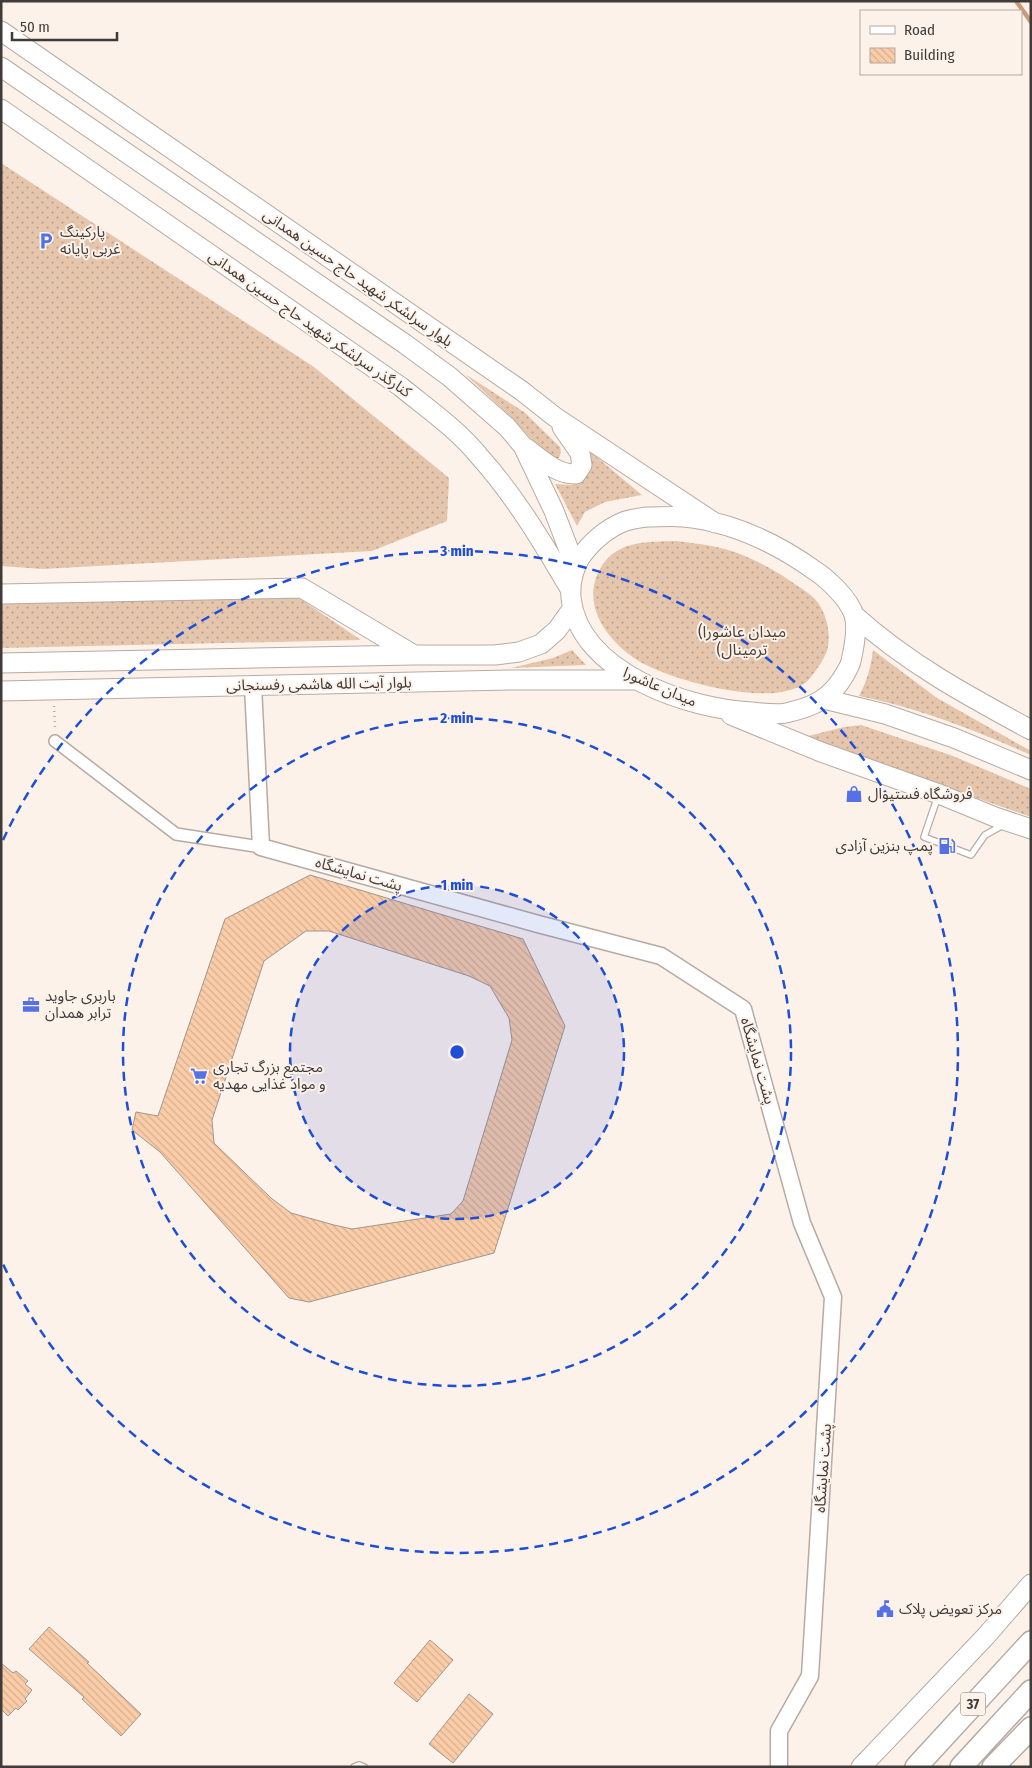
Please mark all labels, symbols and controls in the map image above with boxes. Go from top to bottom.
scale bar [12,10,118,42]
legend [860,10,1022,75]
text: 50 m [20,18,50,36]
text: Road [904,21,935,39]
text: Building [904,46,955,64]
street label: بلوار سرلشکر شهید حاج حسین همدانی [258,205,456,353]
place label: پارکینگ غربی پایانه [60,223,121,259]
parking icon: پارکینگ غربی پایانه [36,231,56,251]
street label: کنارگذر سرلشکر شهید حاج حسین همدانی [204,247,415,404]
text: 3 min [439,542,474,560]
district label: (میدان عاشورا (ترمینال [698,622,786,660]
street label: میدان عاشورا [620,663,700,711]
street label: بلوار آیت الله هاشمی رفسنجانی [226,673,412,695]
text: 2 min [439,709,474,727]
shop icon: فروشگاه فستیوال [844,784,864,804]
place label: فروشگاه فستیوال [868,785,973,803]
fuel station icon: پمپ بنزین آزادی [937,836,957,856]
place label: پمپ بنزین آزادی [836,837,933,856]
street label: پشت نمایشگاه [313,853,405,896]
text: 1 min [441,876,473,894]
place label: باربری جاوید ترابر همدان [45,987,116,1022]
office icon: باربری جاوید ترابر همدان [21,995,41,1015]
street label: پشت نمایشگاه [736,1015,779,1107]
centre of rings [448,1043,466,1061]
place label: مجتمع بزرگ تجاری و مواد غذایی مهدیه [213,1058,326,1093]
supermarket icon: مجتمع بزرگ تجاری و مواد غذایی مهدیه [189,1066,209,1086]
street label: پشت نمایشگاه [811,1423,836,1513]
public building icon: مرکز تعویض پلاک [875,1599,895,1619]
place label: مرکز تعویض پلاک [899,1600,1002,1619]
road number: 37 [960,1692,986,1716]

